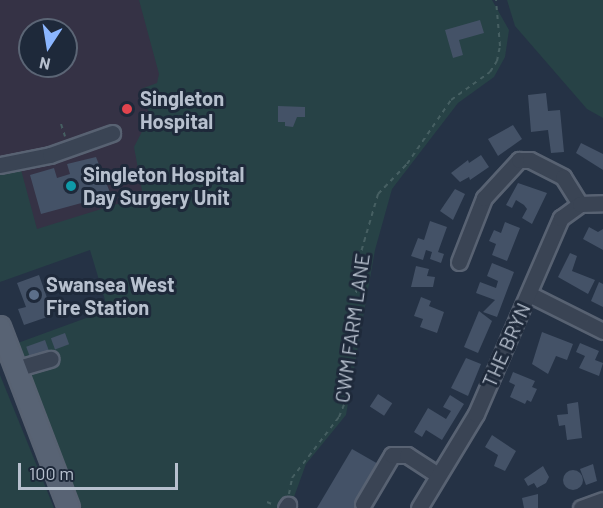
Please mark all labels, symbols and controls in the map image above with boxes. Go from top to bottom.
north arrow [18,18,78,78]
text: N [37,54,52,75]
place label: Singleton Hospital [140,86,224,133]
marker: Singleton Hospital [118,100,136,118]
place label: Singleton Hospital Day Surgery Unit [83,162,244,209]
marker: Singleton Hospital Day Surgery Unit [64,179,78,193]
street label: CWM FARM LANE [330,252,374,404]
place label: Swansea West Fire Station [46,272,175,319]
marker: Swansea West Fire Station [27,288,41,302]
street label: THE BRYN [477,299,535,391]
scale bar [21,451,182,489]
text: 100 m [29,462,74,484]

